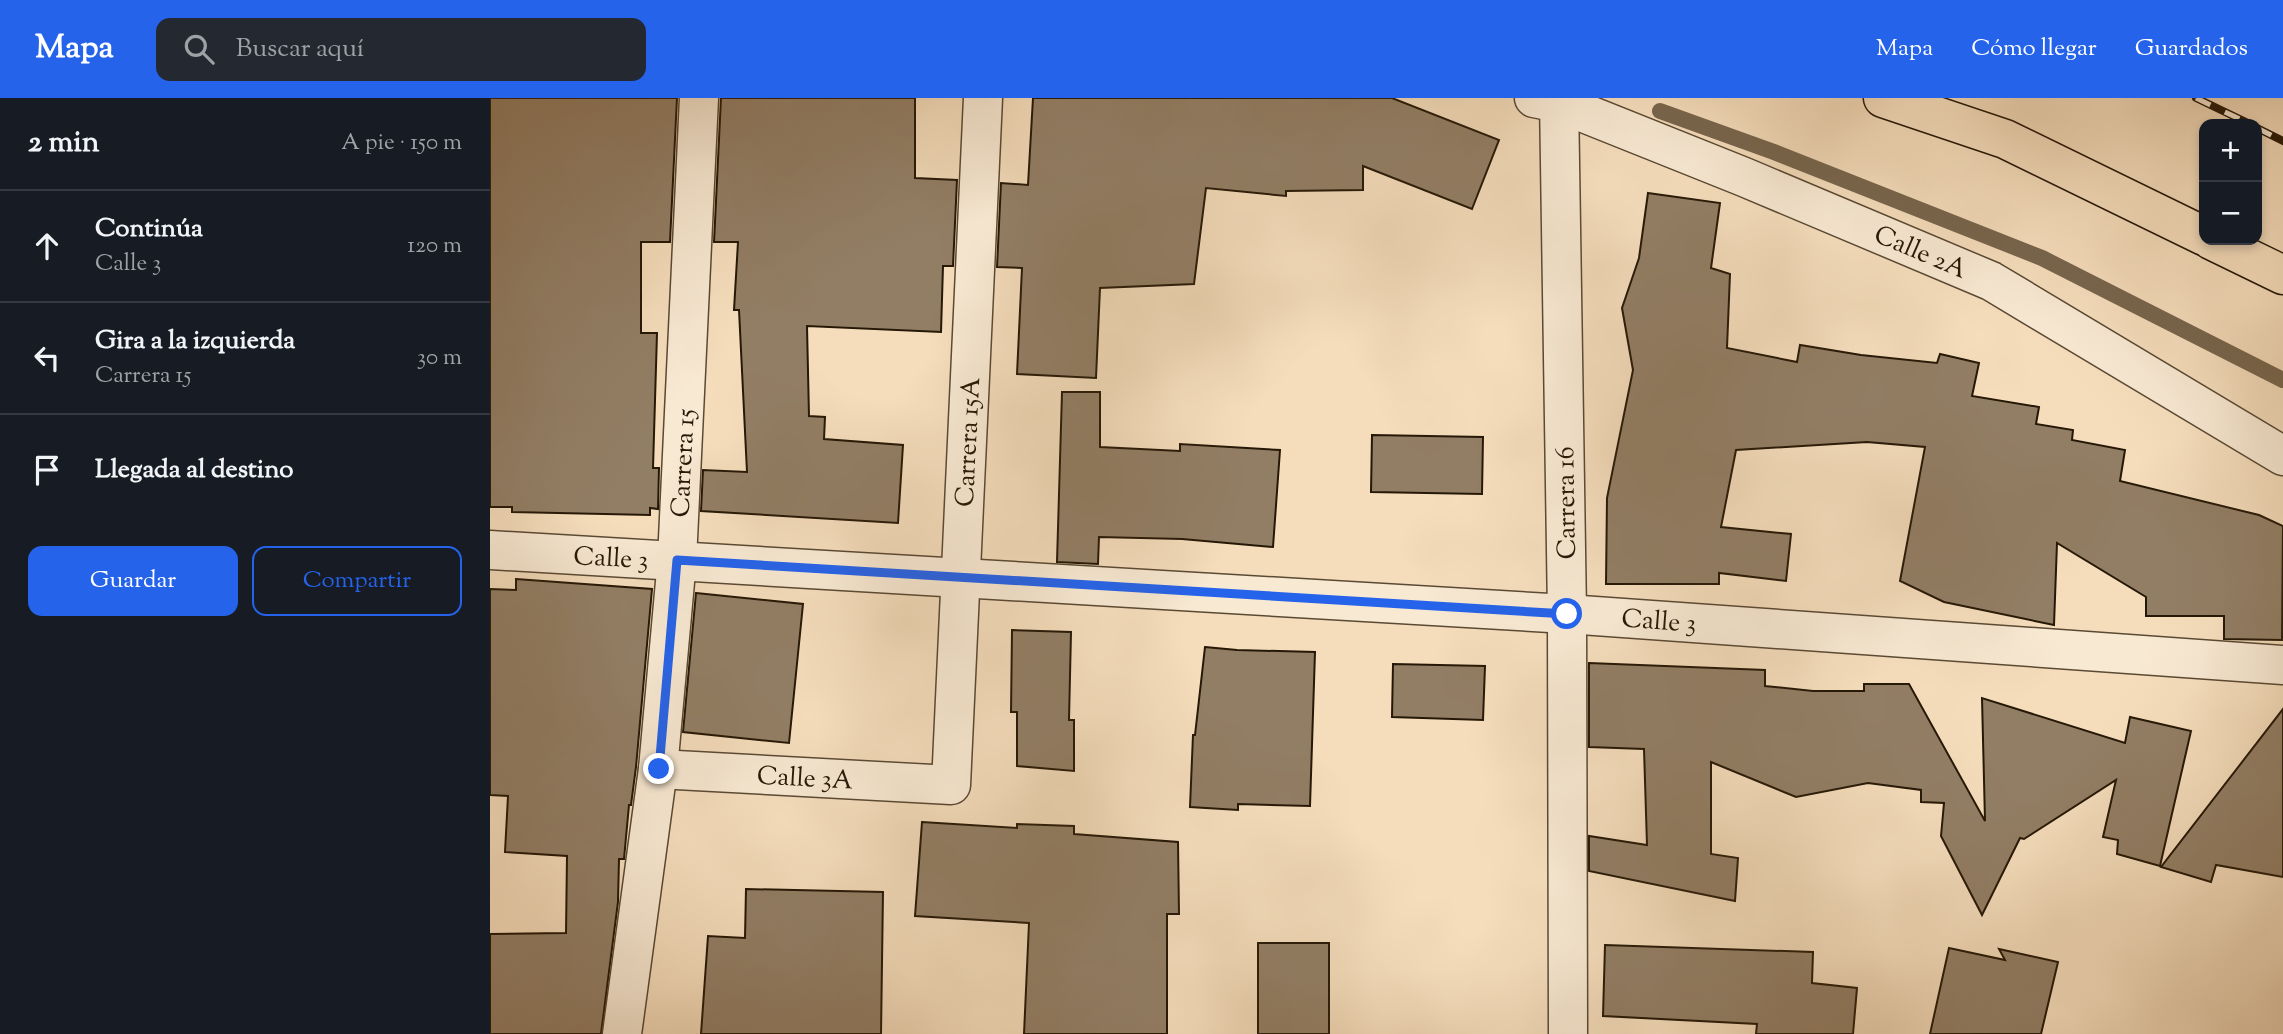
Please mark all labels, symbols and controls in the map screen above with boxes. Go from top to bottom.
search box [156,18,646,81]
text: Mapa [35,25,114,73]
icon: search [180,30,218,68]
text: Buscar aquí [236,31,364,68]
text: Mapa [1876,32,1933,66]
text: Cómo llegar [1971,32,2097,66]
text: Guardados [2135,32,2248,66]
map controls [2199,119,2262,245]
button: + [2199,119,2262,182]
text: 2 min [28,122,100,165]
text: A pie · 150 m [341,127,462,160]
button: − [2199,182,2262,245]
text: Continúa [95,211,203,248]
street label: Calle 2A [1868,217,1972,289]
icon: ahead [28,227,66,265]
text: 120 m [407,230,462,263]
text: Calle 3 [95,248,161,281]
text: Gira a la izquierda [95,323,295,360]
icon: left [28,339,66,377]
text: 30 m [417,342,462,375]
text: Carrera 15 [95,360,191,393]
street label: Carrera 15A [948,376,991,508]
street label: Carrera 15 [663,408,706,518]
street label: Carrera 16 [1548,446,1587,560]
icon: arrive [28,451,66,489]
text: Llegada al destino [95,452,293,489]
street label: Calle 3 [572,539,649,580]
button: Guardar [28,546,238,616]
button: Compartir [252,546,462,616]
route start [1551,598,1582,629]
street label: Calle 3 [1620,601,1698,644]
route end [643,753,674,784]
street label: Calle 3A [756,759,854,800]

